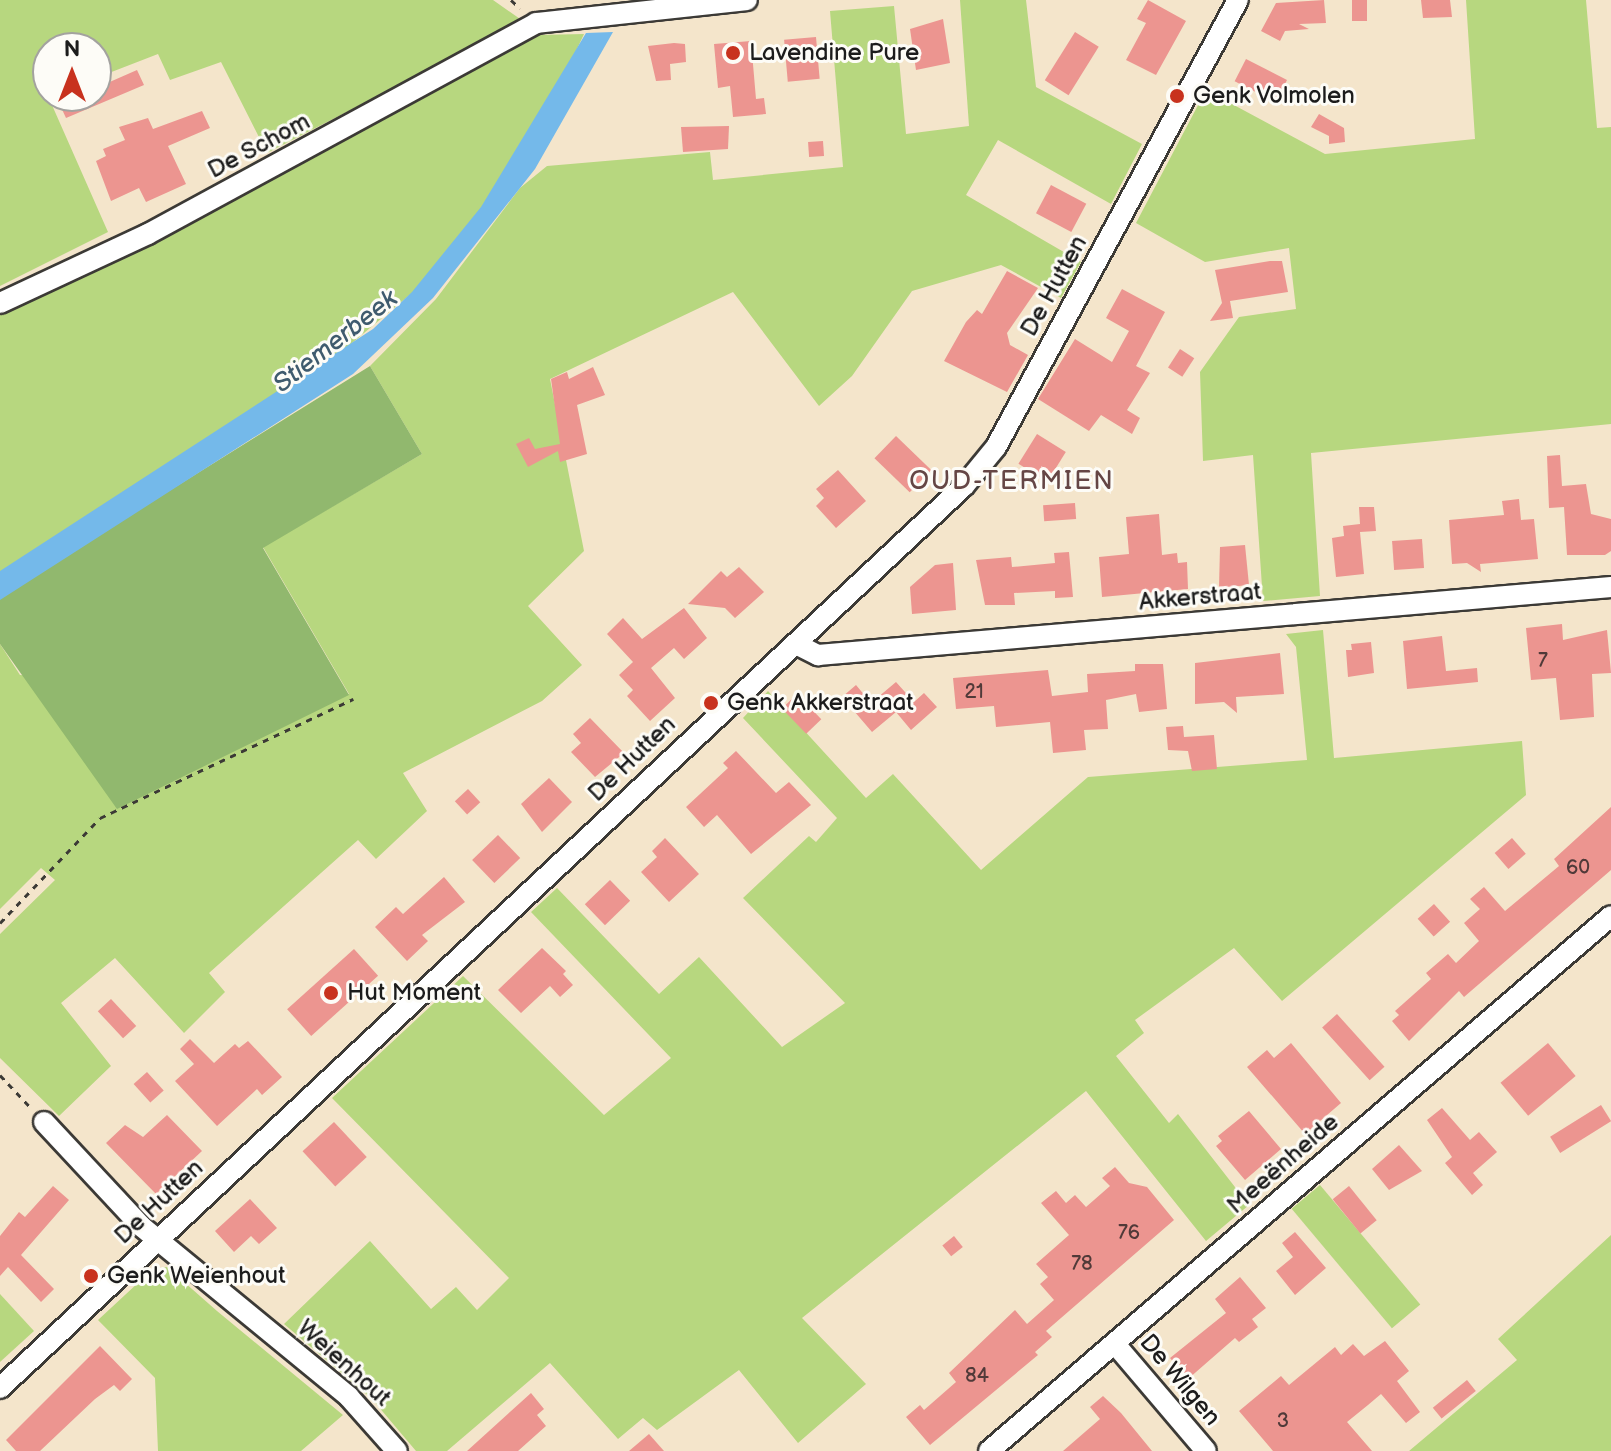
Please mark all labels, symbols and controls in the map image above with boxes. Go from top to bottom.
north arrow [32,32,112,112]
text: N [64,36,80,63]
place label: Lavendine Pure [749,39,919,67]
marker: Lavendine Pure [724,44,742,62]
place label: Genk Volmolen [1193,82,1355,110]
marker: Genk Volmolen [1168,87,1186,105]
street label: De Schom [203,107,315,185]
street label: De Hutten [1015,231,1093,341]
water label: Stiemerbeek [268,284,404,400]
district label: OUD-TERMIEN [909,466,1115,498]
street label: Akkerstraat [1138,577,1262,617]
house number: 7 [1538,649,1548,673]
house number: 21 [964,680,984,704]
place label: Genk Akkerstraat [727,689,914,717]
marker: Genk Akkerstraat [702,694,720,712]
street label: De Hutten [582,710,682,808]
house number: 60 [1566,856,1590,880]
place label: Hut Moment [347,979,481,1007]
marker: Hut Moment [322,984,340,1002]
street label: Meeënheide [1221,1108,1345,1220]
street label: De Hutten [109,1154,209,1250]
house number: 76 [1118,1221,1140,1245]
house number: 78 [1071,1252,1093,1276]
place label: Genk Weienhout [107,1262,287,1290]
marker: Genk Weienhout [82,1267,100,1285]
street label: Weienhout [291,1314,397,1412]
street label: De Wilgen [1133,1328,1227,1432]
house number: 84 [965,1364,989,1388]
house number: 3 [1277,1409,1289,1433]

